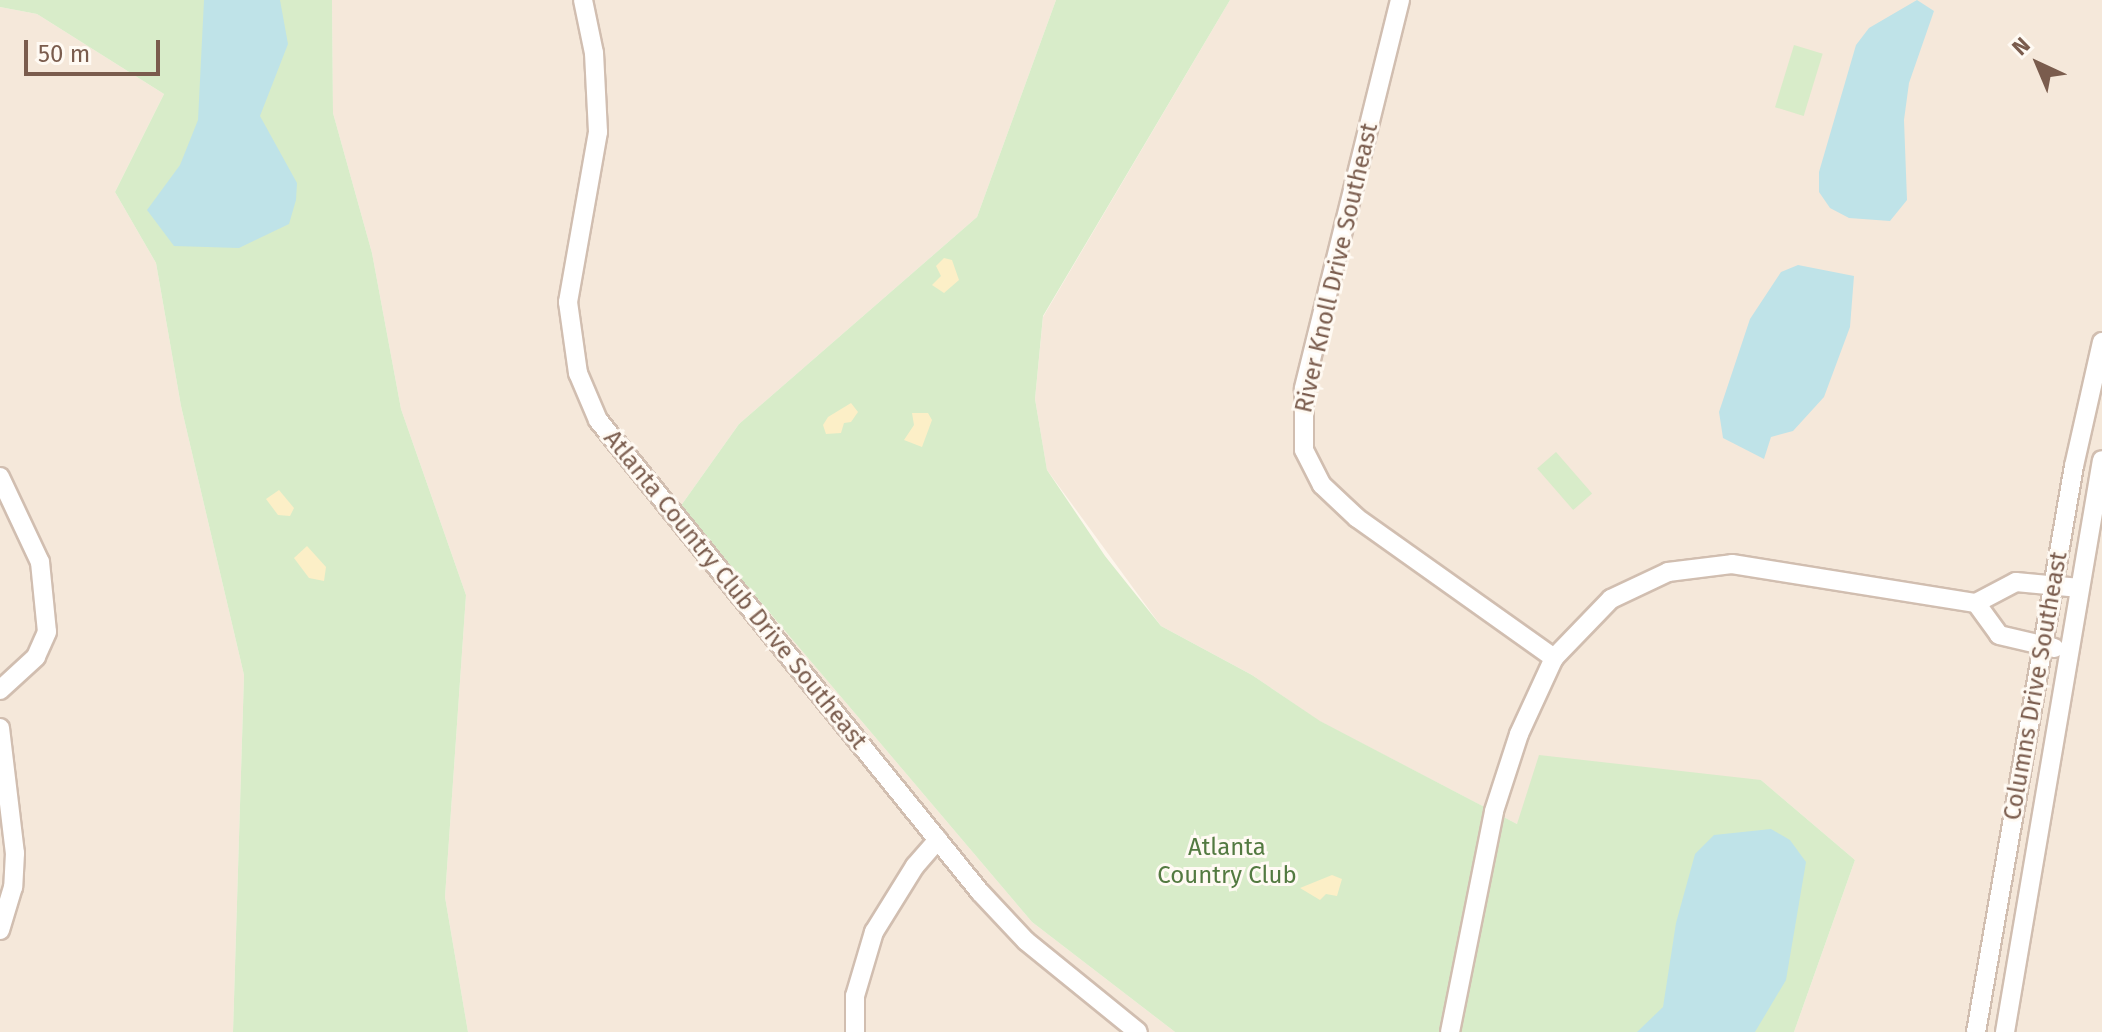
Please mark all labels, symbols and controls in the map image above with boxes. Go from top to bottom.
scale bar [28,24,164,74]
north arrow [1998,24,2078,104]
text: N [2006,32,2036,61]
text: 50 m [38,40,90,68]
street label: River Knoll Drive Southeast [1290,120,1384,416]
street label: Atlanta Country Club Drive Southeast [597,425,873,755]
street label: Columns Drive Southeast [1998,549,2074,823]
park label: Atlanta Country Club [1157,834,1297,890]

